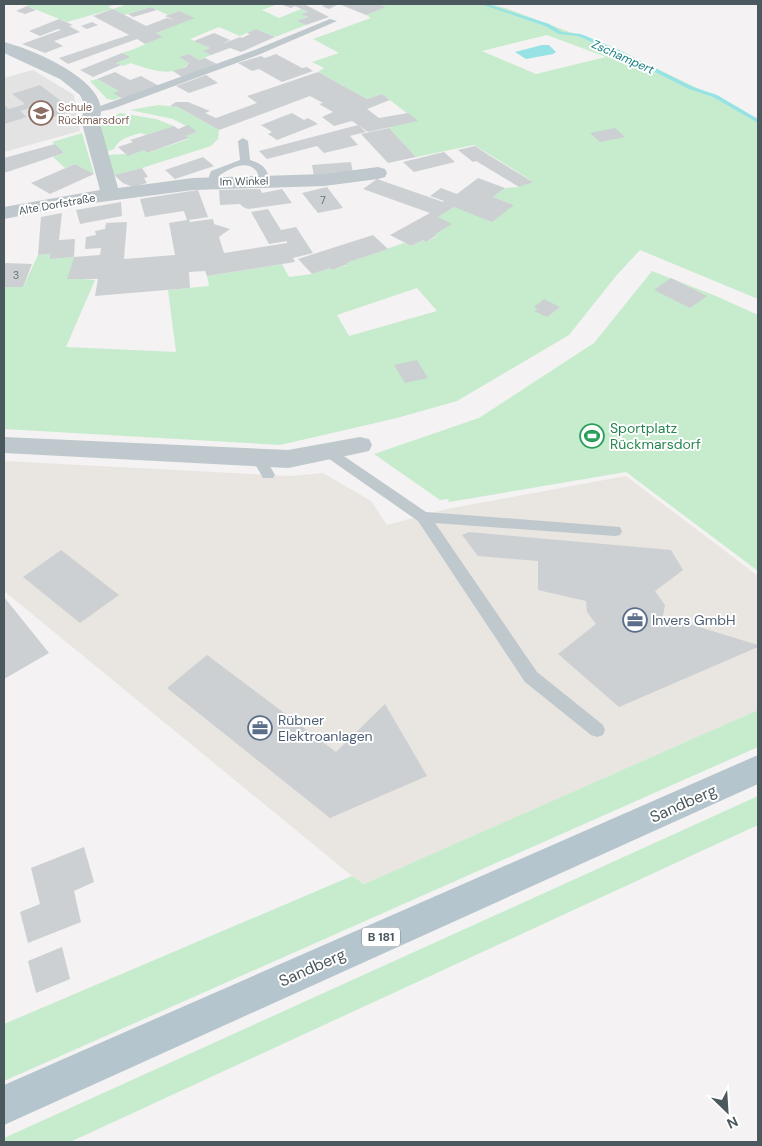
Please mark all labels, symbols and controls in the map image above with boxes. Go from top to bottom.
water label: Zschampert [589,36,657,78]
school or university icon: Schule Rückmarsdorf [28,100,54,126]
place label: Schule Rückmarsdorf [58,100,130,127]
street label: Im Winkel [219,174,269,188]
street label: Alte Dorfstraße [17,190,97,218]
house number: 7 [320,193,326,207]
house number: 3 [13,268,19,282]
place label: Sportplatz Rückmarsdorf [610,419,701,453]
sports icon: Sportplatz Rückmarsdorf [579,423,605,449]
office icon: Invers GmbH [622,607,648,633]
place label: Invers GmbH [652,611,735,629]
place label: Rübner Elektroanlagen [278,711,373,745]
office icon: Rübner Elektroanlagen [247,715,273,741]
street label: Sandberg [647,779,720,827]
road number: B 181 [362,928,400,946]
street label: Sandberg [276,943,349,991]
north arrow [702,1086,752,1136]
text: N [724,1112,741,1133]

